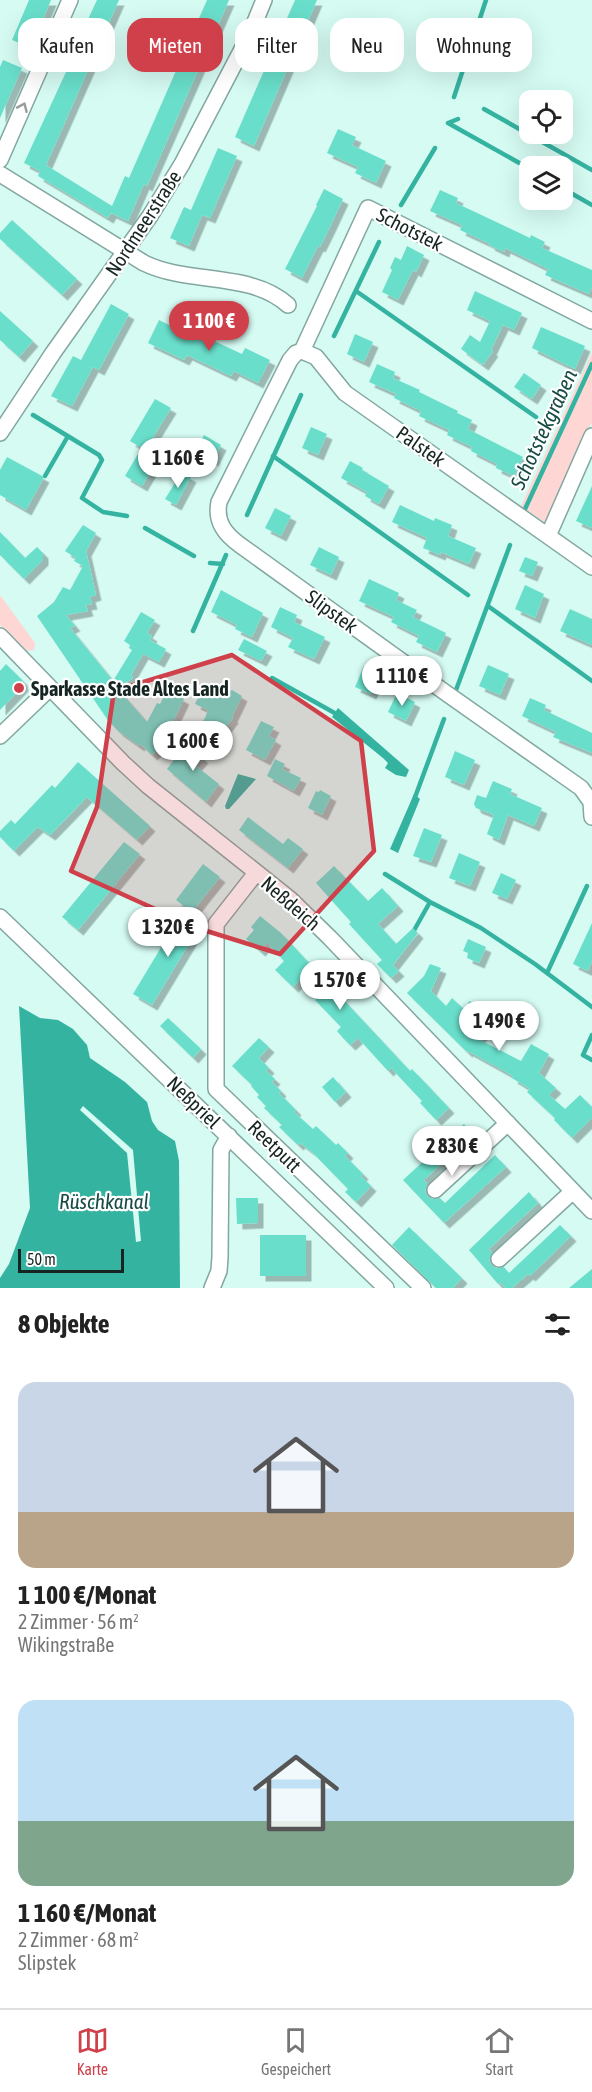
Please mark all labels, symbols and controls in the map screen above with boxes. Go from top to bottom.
chip: Kaufen [18,18,115,72]
chip: Mieten [127,18,223,72]
chip: Filter [235,18,318,72]
chip: Neu [330,18,404,72]
chip: Wohnung [416,18,532,72]
map controls [519,90,573,210]
button: locate [519,90,573,144]
one-way arrow [16,102,28,113]
button: layers [519,156,573,210]
street label: Nordmeerstraße [100,166,186,280]
street label: Schotstek [373,203,447,255]
pin: 1 100 € [154,301,264,352]
text: 1 100 € [183,309,235,332]
water label: Schotstekgraben [504,365,581,494]
street label: Palstek [392,421,450,471]
pin: 1 160 € [123,438,233,489]
text: 1 160 € [152,446,204,469]
street label: Slipstek [302,585,362,638]
pin: 1 110 € [347,656,457,707]
text: 1 110 € [376,664,428,687]
place label: Sparkasse Stade Altes Land [31,677,229,700]
marker: Sparkasse Stade Altes Land [12,681,26,695]
pin: 1 600 € [138,721,248,772]
text: 1 600 € [167,729,219,752]
street label: Neßdeich [257,871,325,935]
pin: 1 320 € [113,907,223,958]
text: 1 320 € [142,915,194,938]
pin: 1 570 € [285,960,395,1011]
text: 1 570 € [314,968,366,991]
pin: 1 490 € [444,1001,554,1052]
text: 1 490 € [473,1009,525,1032]
street label: Neßpriel [163,1071,226,1133]
street label: Reetputt [244,1115,306,1177]
pin: 2 830 € [397,1126,507,1177]
text: 2 830 € [426,1134,478,1157]
water label: Rüschkanal [59,1189,149,1213]
scale bar [18,1246,124,1274]
text: 50 m [27,1250,56,1268]
icon: filters [541,1308,574,1341]
text: 8 Objekte [18,1309,110,1339]
icon: home [242,1421,350,1529]
text: 1 100 €/Monat [18,1580,156,1610]
text: 2 Zimmer · 56 m² [18,1610,139,1633]
text: Wikingstraße [18,1633,114,1656]
icon: home [242,1739,350,1847]
text: 1 160 €/Monat [18,1898,156,1928]
text: 2 Zimmer · 68 m² [18,1928,139,1951]
text: Slipstek [18,1951,76,1974]
tab: Karte [76,2024,109,2078]
tab: Gespeichert [261,2024,331,2078]
tab: Start [483,2024,516,2078]

